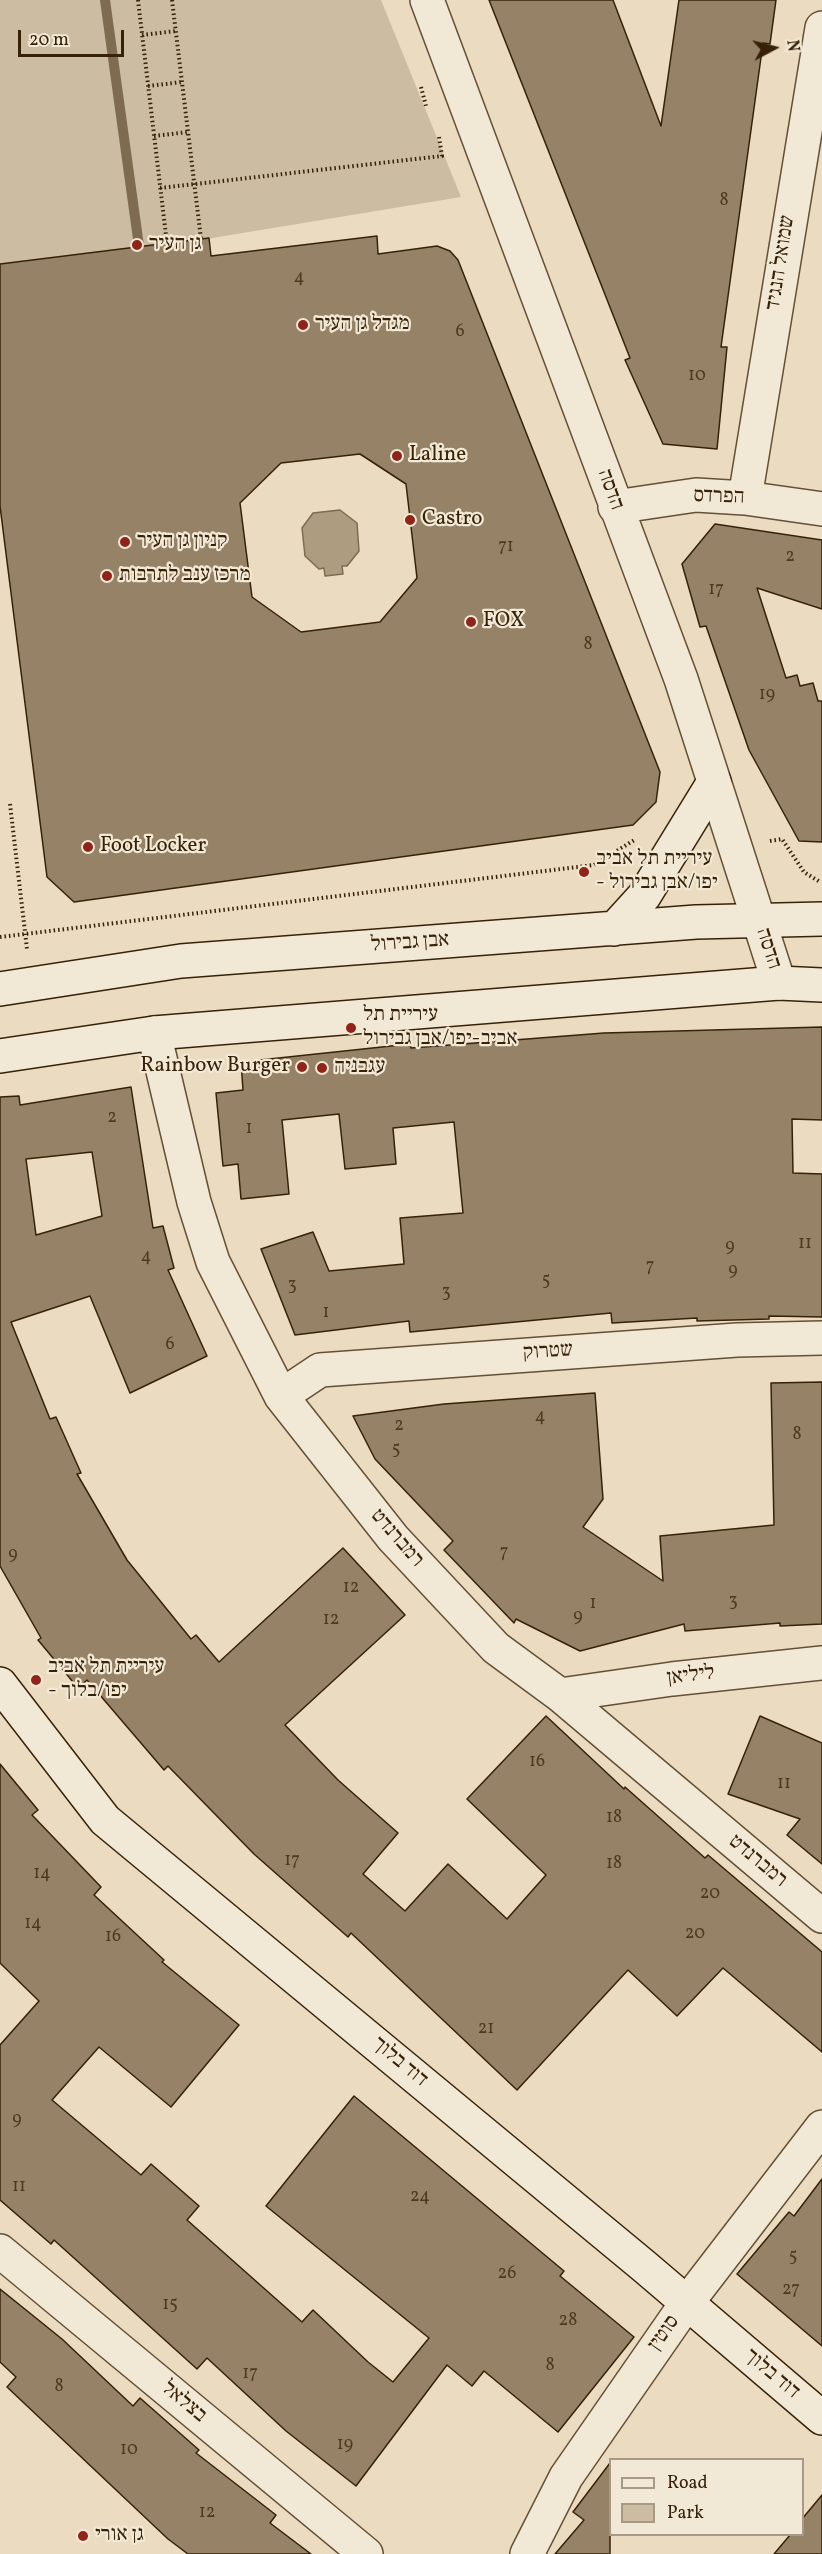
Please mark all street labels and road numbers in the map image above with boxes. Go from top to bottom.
street label: שמואל הנגיד [762,214,802,312]
street label: הדסה [590,466,628,514]
street label: הפרדס [693,485,745,511]
street label: הדסה [749,925,785,973]
street label: אבן גבירול [370,929,450,959]
street label: שטרוק [522,1339,574,1367]
street label: רמברנדט [364,1505,428,1573]
street label: ליליאן [666,1662,716,1692]
street label: רמברנדט [722,1830,792,1894]
street label: דוד בלוך [366,2032,432,2094]
street label: סוטין [644,2311,686,2357]
street label: דוד בלוך [738,2344,804,2406]
street label: בצלאל [155,2377,211,2429]

